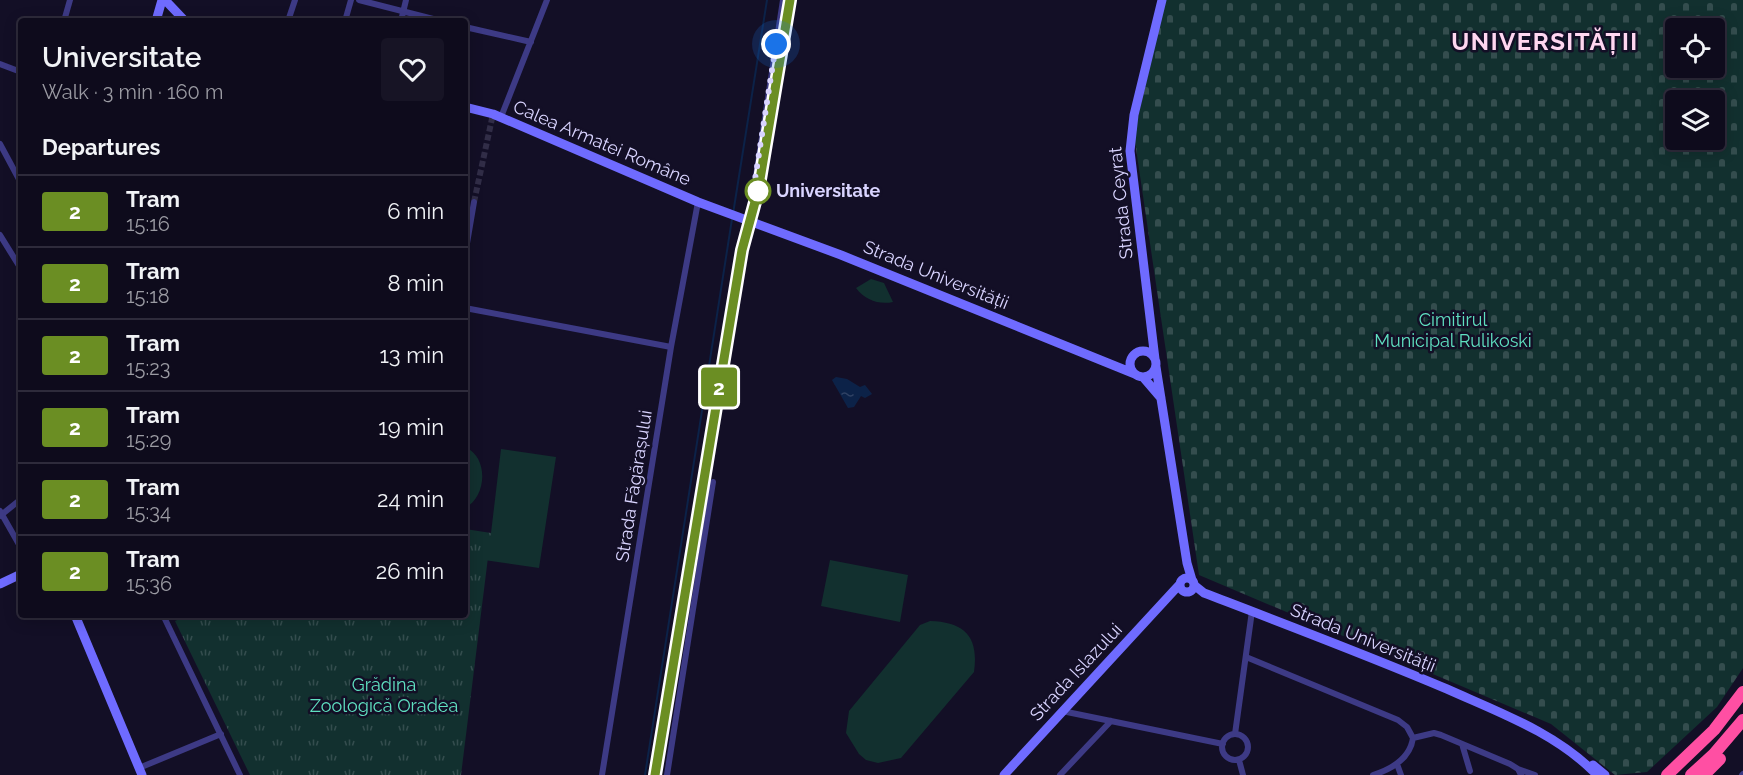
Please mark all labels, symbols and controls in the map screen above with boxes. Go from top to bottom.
map controls [1665,18,1725,150]
button: locate [1665,18,1725,78]
district label: UNIVERSITĂȚII [1451,27,1639,56]
your location [761,29,791,59]
button: heart [381,38,444,101]
text: Universitate [42,41,201,74]
text: Walk · 3 min · 160 m [42,80,223,104]
button: layers [1665,90,1725,150]
street label: Calea Armatei Române [510,96,694,190]
text: Departures [42,134,160,160]
street label: Strada Ceyrat [1104,146,1137,260]
marker: Universitate [745,178,771,204]
place label: Universitate [776,180,881,201]
text: Tram [126,186,180,212]
text: 6 min [387,198,444,224]
text: 2 [69,199,81,224]
text: 15:16 [126,212,170,236]
street label: Strada Universității [860,236,1012,313]
text: Tram [126,258,180,284]
text: 8 min [388,270,444,296]
text: 2 [69,271,81,296]
text: 15:18 [126,284,170,308]
park label: Cimitirul Municipal Rulikoski [1374,309,1532,351]
text: Tram [126,330,180,356]
text: 13 min [379,342,444,368]
text: 2 [69,343,81,368]
text: 15:23 [126,356,170,380]
line badge: 2 [700,368,738,406]
text: 2 [713,375,725,400]
text: Tram [126,402,180,428]
street label: Strada Făgărașului [611,408,656,563]
text: 19 min [378,414,444,440]
text: 2 [69,415,81,440]
text: 15:29 [126,428,171,452]
text: Tram [126,474,180,500]
text: 24 min [377,486,444,512]
text: 2 [69,487,81,512]
text: 15:34 [126,500,171,524]
text: Tram [126,546,180,572]
text: 26 min [376,558,444,584]
text: 2 [69,559,81,584]
text: 15:36 [126,572,172,596]
street label: Strada Universității [1287,599,1439,676]
street label: Strada Islazului [1025,619,1126,725]
park label: Grădina Zoologică Oradea [310,674,458,716]

